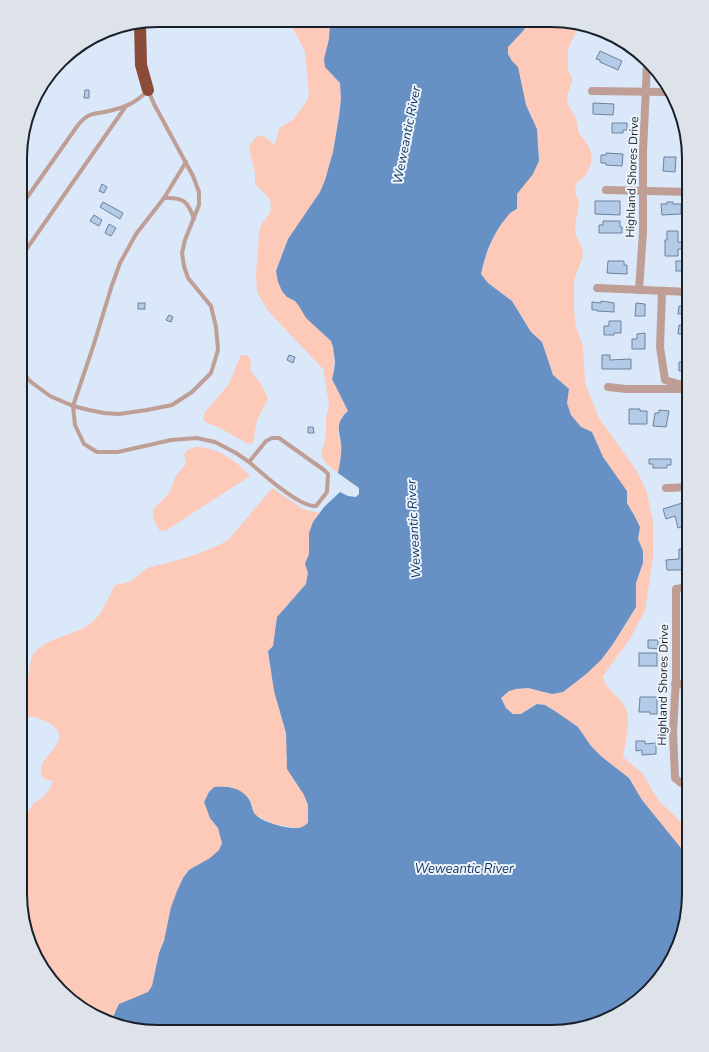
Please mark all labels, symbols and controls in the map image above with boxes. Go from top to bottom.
water label: Weweantic River [389,84,425,185]
street label: Highland Shores Drive [622,116,642,238]
water label: Weweantic River [402,479,426,579]
street label: Highland Shores Drive [654,624,672,746]
water label: Weweantic River [414,860,514,878]

